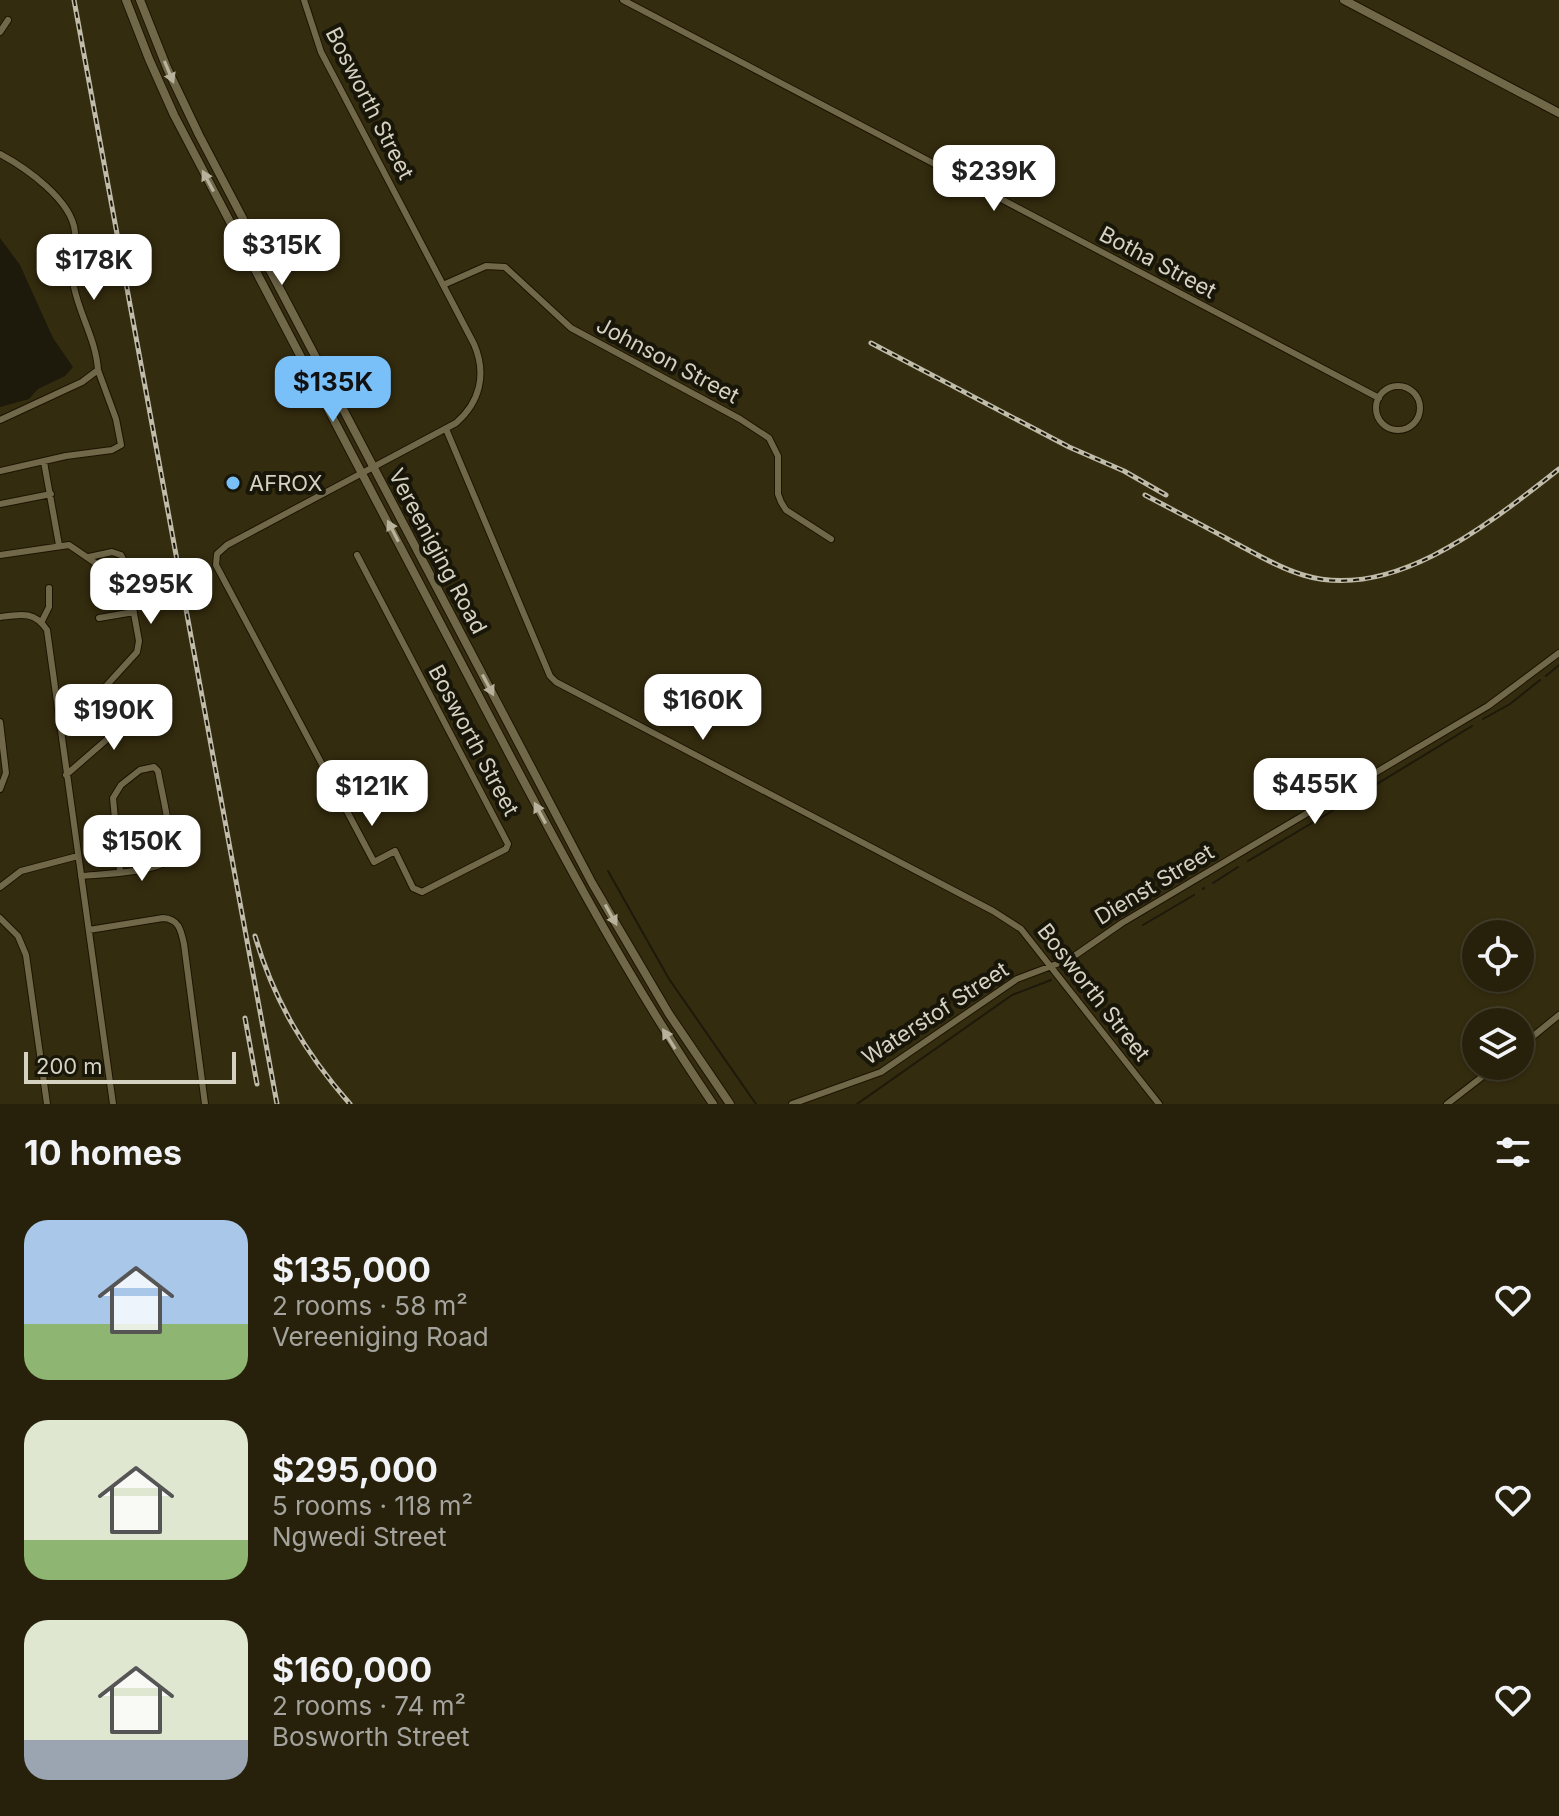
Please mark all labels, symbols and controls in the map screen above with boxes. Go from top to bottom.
street label: Bosworth Street [320,23,420,183]
one-way arrow [162,61,176,84]
pin: $239K [938,145,1050,213]
text: $239K [951,155,1037,186]
one-way arrow [202,170,215,193]
pin: $315K [226,219,338,287]
street label: Botha Street [1095,220,1221,304]
text: $315K [242,229,322,260]
pin: $178K [38,234,150,302]
text: $178K [55,244,133,275]
street label: Johnson Street [592,311,744,409]
pin: $135K [277,356,389,424]
text: $135K [293,366,373,397]
street label: Vereeniging Road [383,464,493,638]
place label: AFROX [249,470,322,496]
marker: AFROX [224,474,242,492]
one-way arrow [386,520,399,543]
pin: $295K [95,558,207,626]
text: $295K [108,568,194,599]
street label: Bosworth Street [423,660,525,820]
one-way arrow [482,674,495,697]
pin: $160K [647,674,759,742]
pin: $190K [58,684,170,752]
text: $160K [662,684,744,715]
text: $190K [73,694,155,725]
pin: $455K [1259,758,1371,826]
pin: $121K [316,760,428,828]
text: $455K [1272,768,1358,799]
text: $121K [335,770,409,801]
one-way arrow [534,802,547,825]
pin: $150K [86,815,198,883]
text: $150K [101,825,183,856]
street label: Dienst Street [1090,838,1218,930]
one-way arrow [603,904,617,926]
street label: Bosworth Street [1032,918,1156,1066]
map controls [1462,920,1534,1080]
button: locate [1462,920,1534,992]
street label: Waterstof Street [857,956,1013,1070]
button: layers [1462,1008,1534,1080]
one-way arrow [663,1028,677,1050]
scale bar [24,1048,236,1084]
text: 200 m [36,1053,103,1079]
icon: filters [1491,1130,1535,1174]
text: 10 homes [24,1132,182,1173]
text: $135,000 [272,1249,431,1290]
icon: home [88,1252,184,1348]
icon: heart [1491,1278,1535,1322]
text: 2 rooms · 58 m² [272,1290,468,1321]
text: Vereeniging Road [272,1321,489,1352]
text: $295,000 [272,1449,438,1490]
icon: home [88,1452,184,1548]
icon: heart [1491,1478,1535,1522]
text: 5 rooms · 118 m² [272,1490,473,1521]
text: Ngwedi Street [272,1521,446,1552]
text: $160,000 [272,1649,432,1690]
icon: home [88,1652,184,1748]
icon: heart [1491,1678,1535,1722]
text: 2 rooms · 74 m² [272,1690,466,1721]
text: Bosworth Street [272,1721,469,1752]

